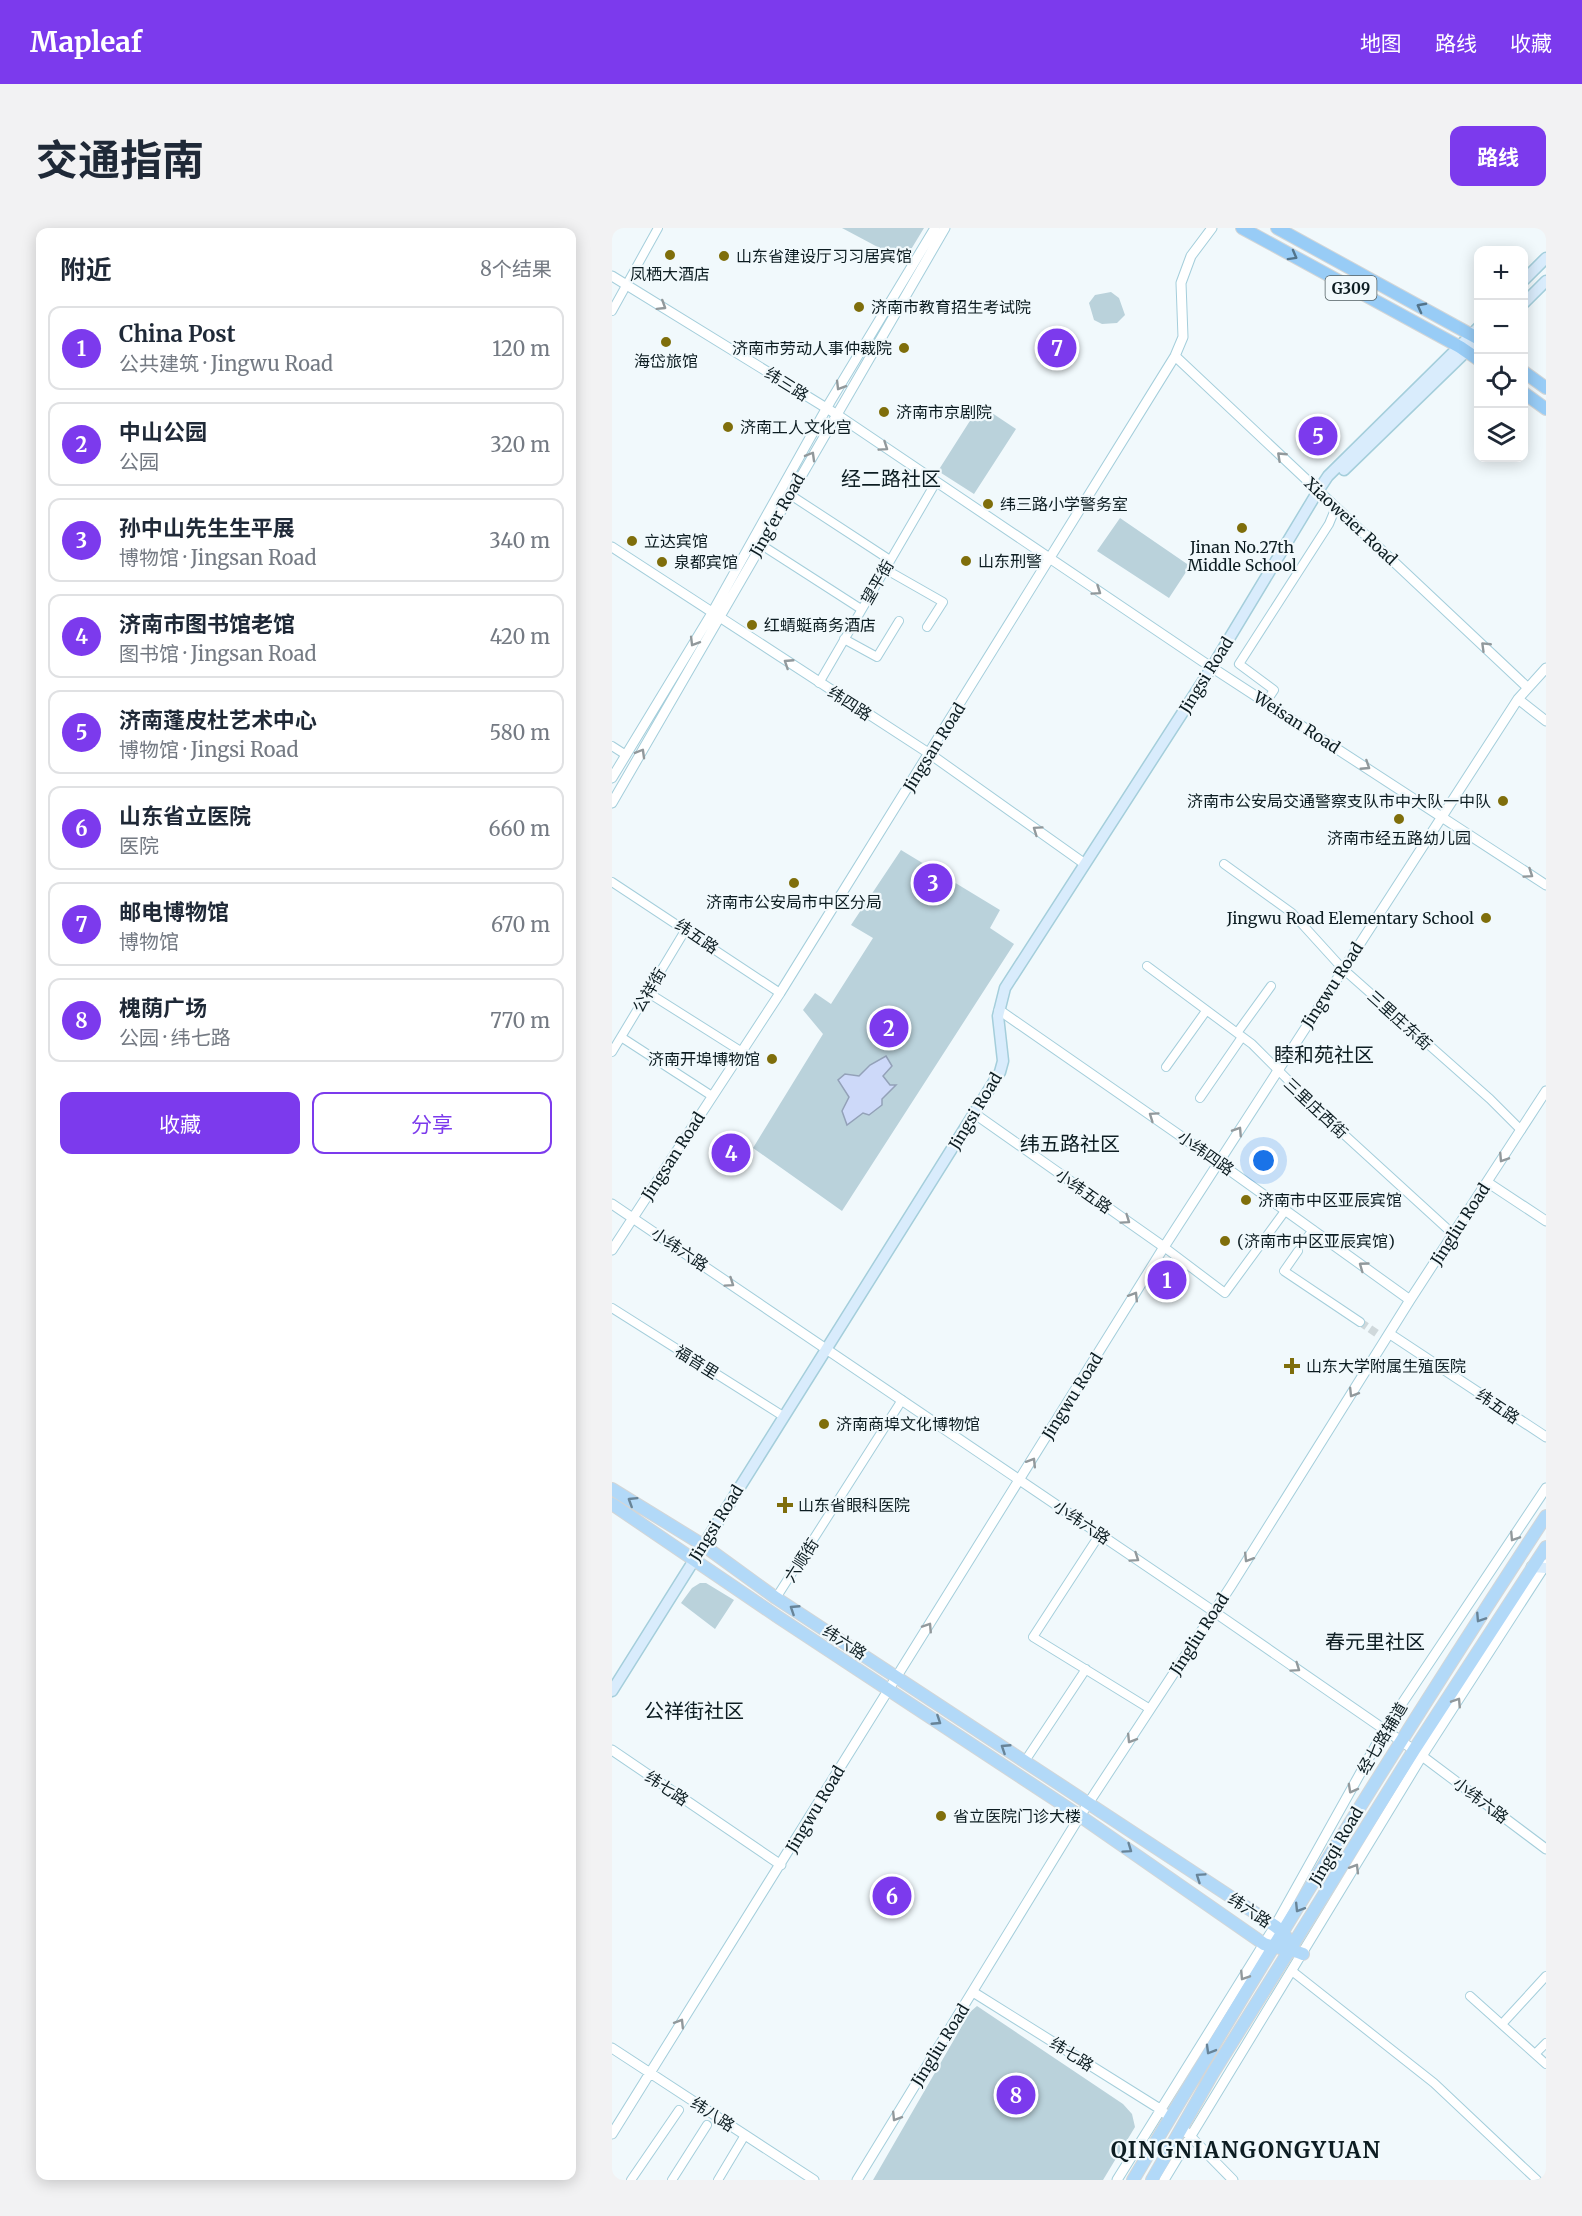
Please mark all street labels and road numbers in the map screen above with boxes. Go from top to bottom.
road number: G309 [1326,276,1376,300]
street label: 纬三路 [761,363,813,405]
street label: Jing'er Road [745,470,809,561]
street label: Xiaoweier Road [1300,473,1402,569]
street label: 望平街 [856,556,898,608]
street label: Jingsi Road [1174,633,1238,718]
street label: 纬四路 [824,682,876,724]
street label: Weisan Road [1249,686,1344,757]
street label: Jingsan Road [898,699,969,796]
street label: 纬五路 [672,914,722,958]
street label: Jingwu Road [1296,938,1367,1032]
street label: 公祥街 [628,964,670,1016]
street label: 三里庄东街 [1364,986,1436,1054]
street label: Jingsi Road [944,1069,1006,1154]
street label: 三里庄西街 [1280,1073,1352,1143]
street label: Jingsan Road [637,1108,709,1205]
street label: 小纬四路 [1174,1126,1238,1180]
street label: 小纬五路 [1052,1164,1116,1218]
street label: Jingliu Road [1426,1179,1494,1269]
street label: 小纬六路 [648,1223,712,1275]
street label: 福音里 [671,1341,723,1383]
street label: Jingwu Road [1037,1349,1107,1444]
street label: 纬五路 [1473,1384,1523,1428]
street label: Jingsi Road [684,1481,748,1566]
street label: 小纬六路 [1050,1496,1114,1548]
street label: 六顺街 [780,1534,822,1586]
street label: Jingliu Road [1165,1589,1233,1679]
street label: 纬六路 [819,1621,871,1663]
street label: 经七路辅道 [1353,1699,1411,1777]
street label: Jingwu Road [781,1762,849,1857]
street label: 纬七路 [642,1766,692,1810]
street label: 小纬六路 [1449,1773,1513,1827]
street label: Jingqi Road [1304,1803,1367,1890]
street label: 纬六路 [1225,1888,1275,1932]
street label: Jingliu Road [906,2000,973,2091]
street label: 纬七路 [1046,2033,1098,2075]
street label: 纬八路 [687,2093,739,2135]

